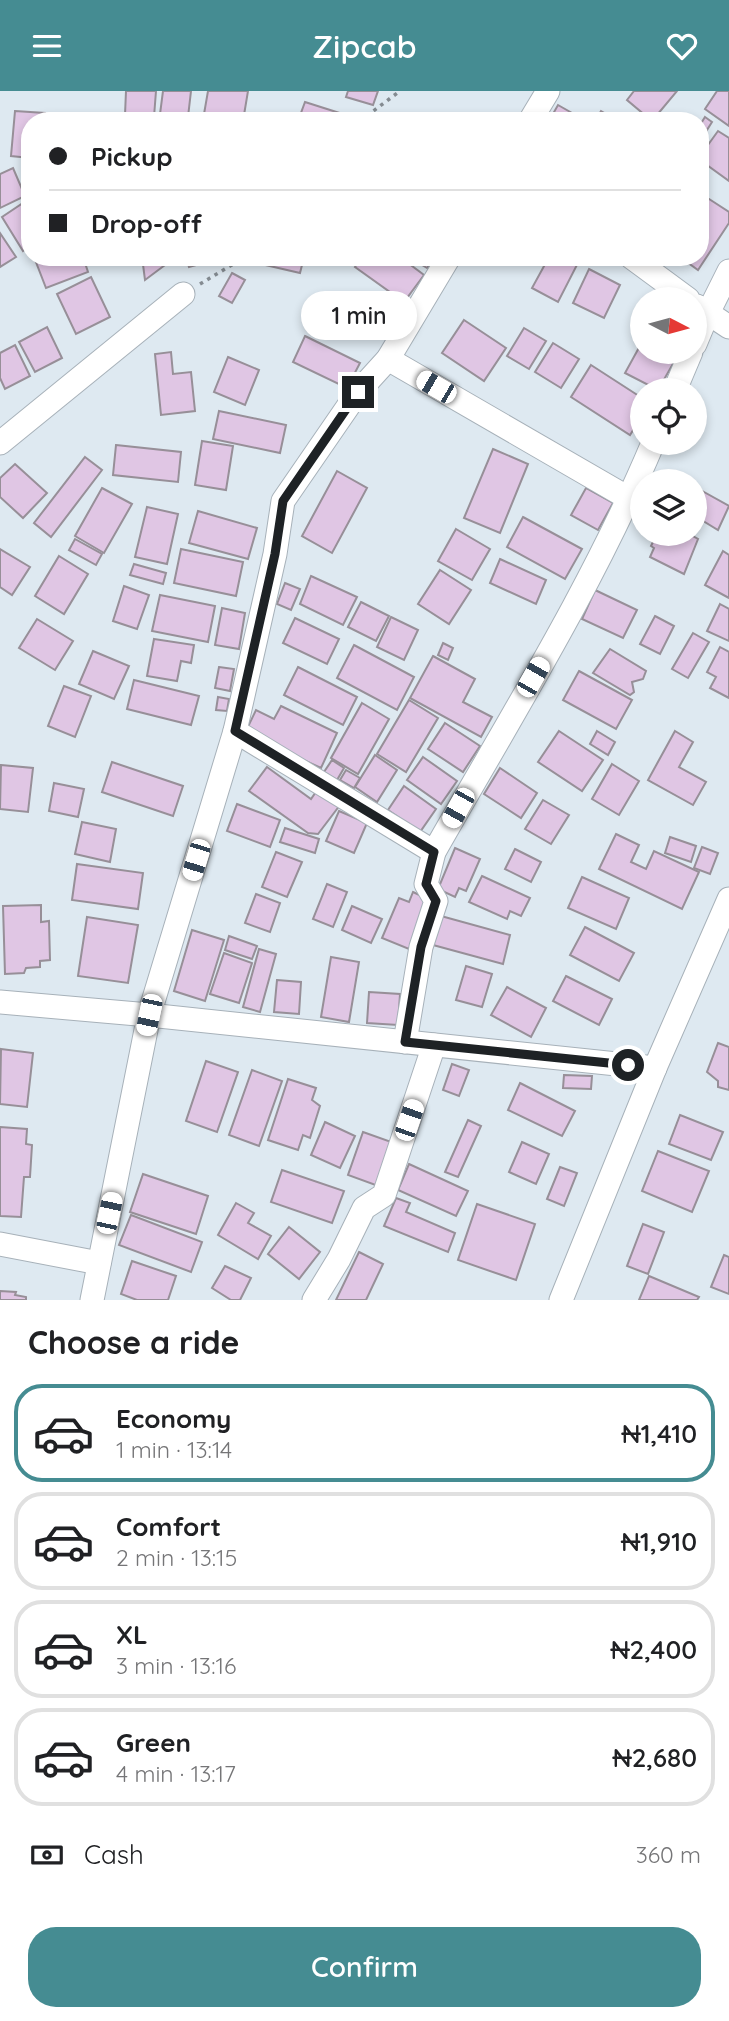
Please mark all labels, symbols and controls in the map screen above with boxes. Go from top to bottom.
text: Zipcab [312,26,417,66]
icon: menu [28,27,66,65]
icon: heart [663,27,701,65]
text: Pickup [91,140,173,173]
text: Drop-off [91,207,202,240]
north arrow [630,287,707,364]
map controls [630,287,707,546]
callout: 1 min [300,291,416,339]
text: 1 min [331,301,387,330]
car [413,367,460,407]
route end [342,376,374,408]
button: locate [630,378,707,455]
button: layers [630,469,707,546]
car [514,654,553,700]
car [439,785,478,831]
car [180,837,213,883]
car [135,992,164,1038]
route start [612,1049,644,1081]
car [393,1097,426,1143]
car [95,1190,124,1236]
text: Choose a ride [28,1322,240,1362]
icon: car [32,1402,95,1465]
text: Economy [116,1402,231,1435]
text: ₦1,410 [622,1417,697,1450]
text: 1 min · 13:14 [116,1435,232,1464]
icon: car [32,1510,95,1573]
text: Comfort [116,1510,221,1543]
text: ₦1,910 [621,1525,697,1558]
text: 2 min · 13:15 [116,1543,237,1572]
icon: car [32,1618,95,1681]
text: XL [116,1618,148,1651]
text: ₦2,400 [610,1633,697,1666]
text: 3 min · 13:16 [116,1651,236,1680]
icon: car [32,1726,95,1789]
text: Green [116,1726,191,1759]
text: ₦2,680 [613,1741,697,1774]
text: 4 min · 13:17 [116,1759,236,1788]
icon: cash [28,1836,66,1874]
text: Cash [84,1838,144,1871]
text: 360 m [636,1840,701,1869]
button: Confirm [28,1927,701,2007]

